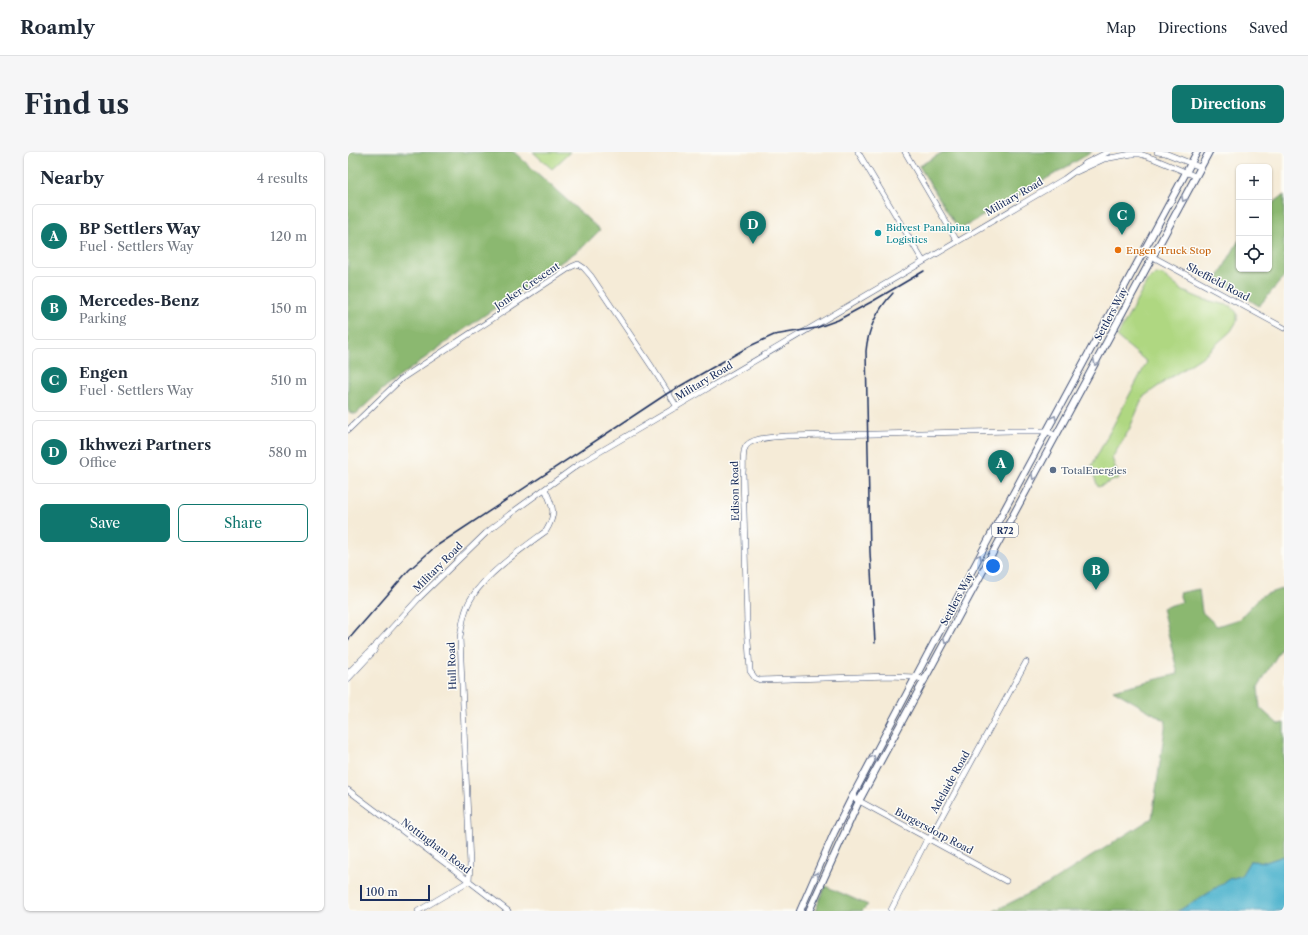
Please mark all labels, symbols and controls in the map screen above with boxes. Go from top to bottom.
text: Roamly [20,16,95,39]
text: Map [1106,19,1136,37]
text: Directions [1158,19,1227,37]
text: Saved [1249,19,1288,37]
button: Directions [1172,85,1284,123]
text: Find us [24,87,129,121]
map controls [1236,164,1272,272]
button: + [1236,164,1272,200]
text: Nearby [40,168,104,188]
text: 4 results [257,170,308,186]
street label: Military Road [983,175,1045,219]
one-way arrow [1181,195,1188,202]
button: − [1236,200,1272,236]
pin: C [1109,202,1135,235]
pin: D [740,211,766,244]
text: BP Settlers Way [79,219,200,238]
place label: Bidvest Panalpina Logistics [886,221,971,246]
text: A [49,228,59,244]
text: 120 m [270,228,307,244]
marker: Bidvest Panalpina Logistics [873,228,883,238]
button: locate [1236,236,1272,272]
text: Fuel · Settlers Way [79,238,194,254]
place label: Engen Truck Stop [1126,244,1211,257]
marker: Engen Truck Stop [1113,245,1123,255]
street label: Jonker Crescent [490,259,562,314]
street label: Sheffield Road [1184,260,1252,304]
street label: Settlers Way [1091,285,1131,343]
text: Mercedes-Benz [79,291,199,310]
text: B [49,300,59,316]
text: 150 m [271,300,307,316]
text: Parking [79,310,126,326]
street label: Military Road [673,359,735,403]
one-way arrow [1093,359,1100,366]
text: Engen [79,363,128,382]
text: C [49,372,59,388]
text: 510 m [271,372,307,388]
text: Fuel · Settlers Way [79,382,194,398]
one-way arrow [1049,415,1057,422]
text: Ikhwezi Partners [79,435,211,454]
text: D [48,444,60,460]
text: 580 m [268,444,307,460]
pin: A [988,450,1014,483]
text: Office [79,454,116,470]
street label: Edison Road [728,461,742,521]
place label: TotalEnergies [1061,464,1127,477]
marker: TotalEnergies [1048,465,1058,475]
one-way arrow [1031,473,1039,480]
button: Save [40,504,170,542]
button: Share [178,504,308,542]
road number: R72 [992,523,1018,537]
street label: Military Road [410,539,466,595]
one-way arrow [975,554,982,561]
your location [983,556,1003,576]
pin: B [1083,557,1109,590]
street label: Settlers Way [937,570,977,628]
one-way arrow [943,637,950,644]
street label: Hull Road [445,642,459,690]
street label: Adelaide Road [927,749,972,816]
one-way arrow [868,755,875,763]
street label: Burgersdorp Road [893,805,975,857]
street label: Nottingham Road [399,816,473,876]
one-way arrow [811,872,819,879]
scale bar [360,883,430,902]
text: 100 m [366,885,398,899]

